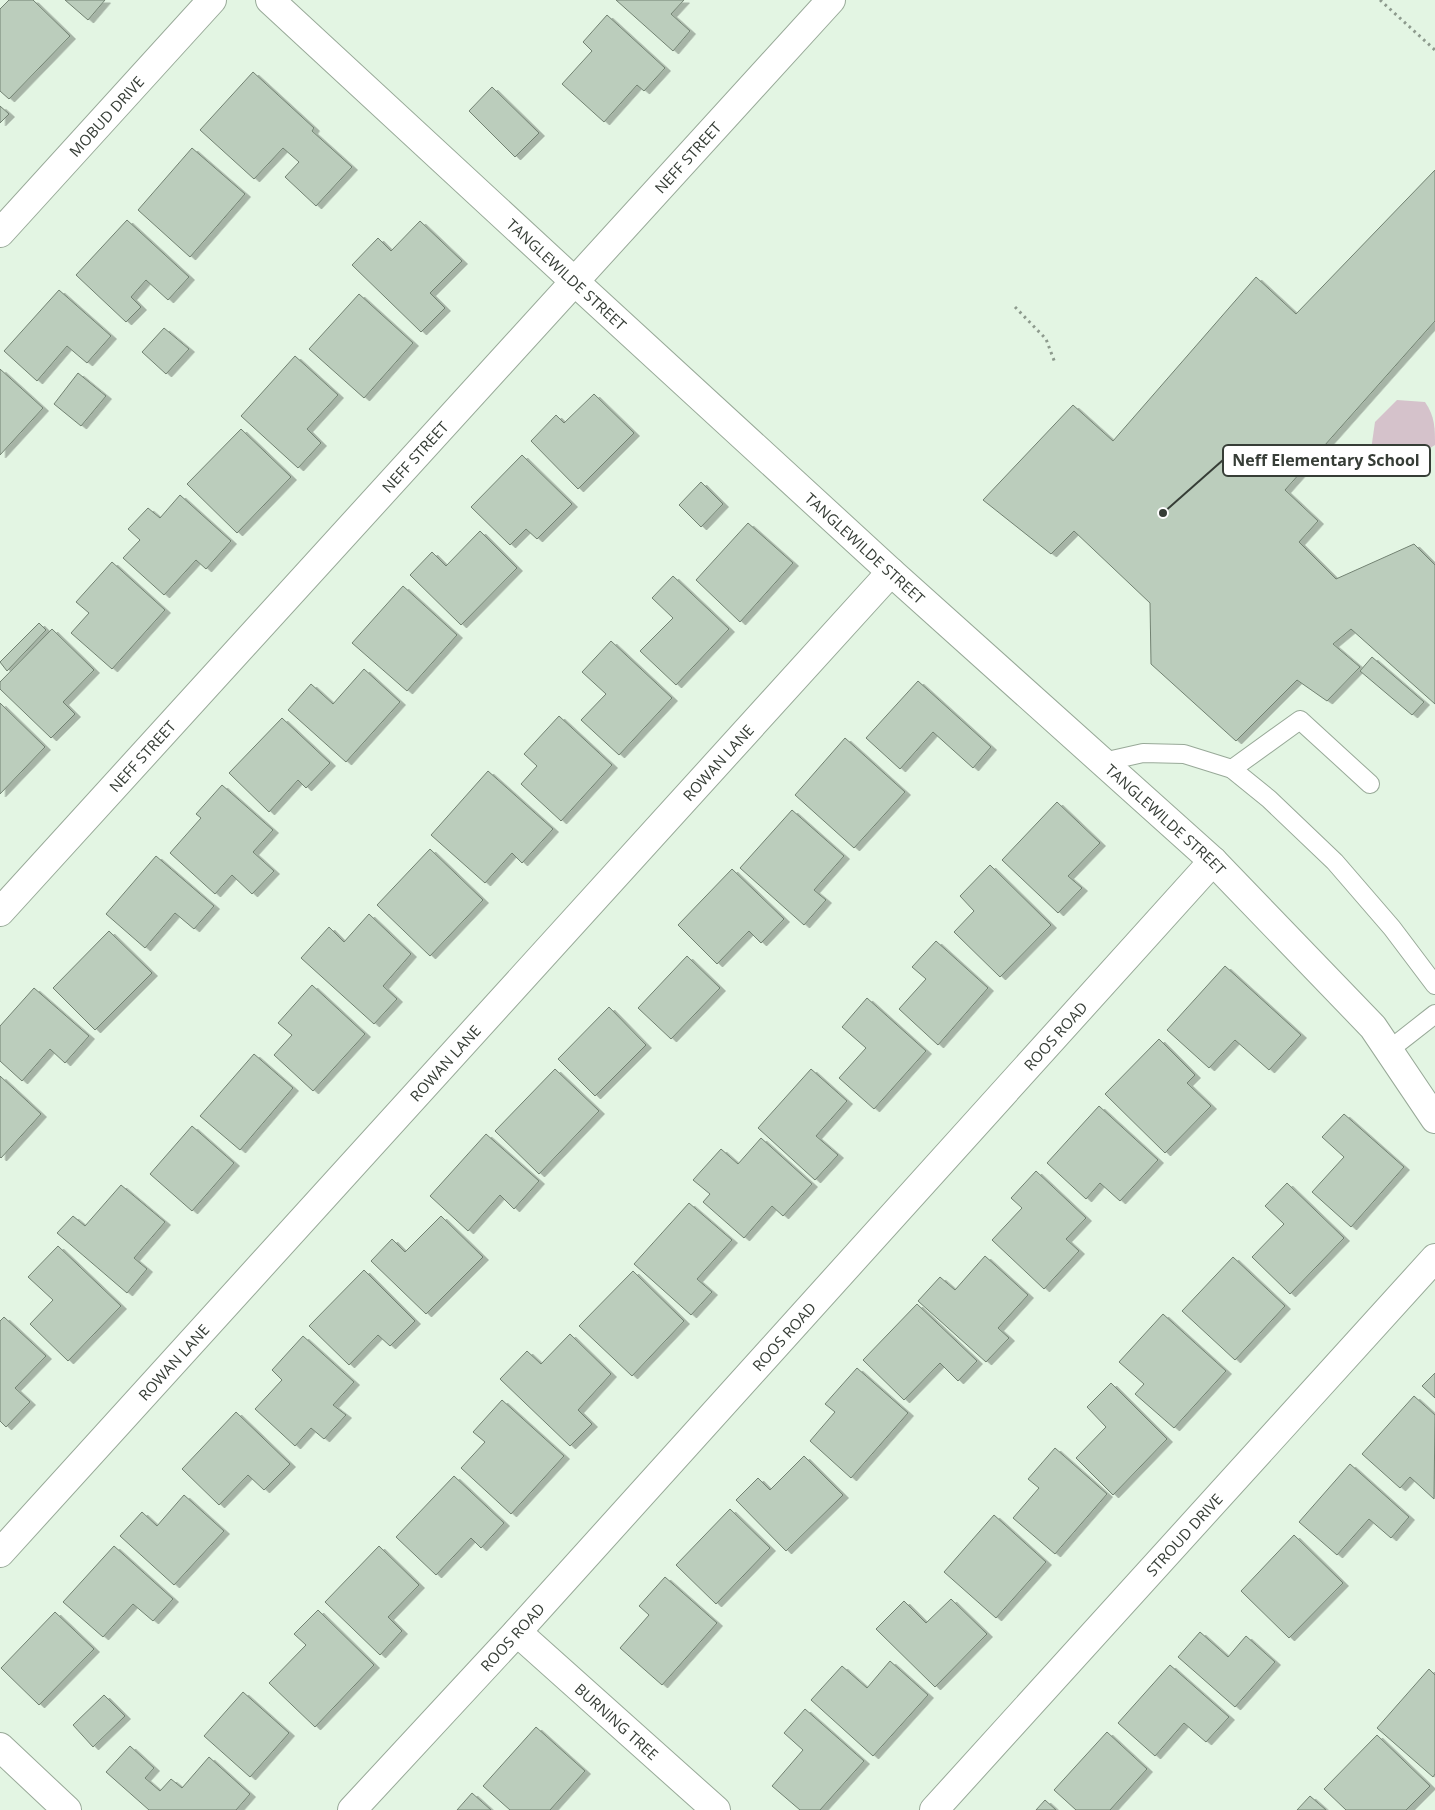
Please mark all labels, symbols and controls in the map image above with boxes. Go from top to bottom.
street label: MOBUD DRIVE [65,72,148,161]
street label: NEFF STREET [650,117,726,197]
street label: TANGLEWILDE STREET [503,214,631,335]
street label: NEFF STREET [377,416,453,497]
callout: Neff Elementary School [1223,445,1430,476]
text: Neff Elementary School [1232,449,1420,471]
street label: TANGLEWILDE STREET [801,488,930,608]
street label: NEFF STREET [104,716,180,796]
street label: ROWAN LANE [678,720,758,805]
street label: TANGLEWILDE STREET [1101,759,1231,879]
street label: ROOS ROAD [1019,997,1092,1074]
street label: ROWAN LANE [405,1021,485,1105]
street label: ROOS ROAD [748,1298,820,1375]
street label: ROWAN LANE [134,1320,213,1404]
street label: STROUD DRIVE [1141,1489,1227,1580]
street label: ROOS ROAD [476,1598,549,1675]
street label: BURNING TREE [571,1679,663,1764]

